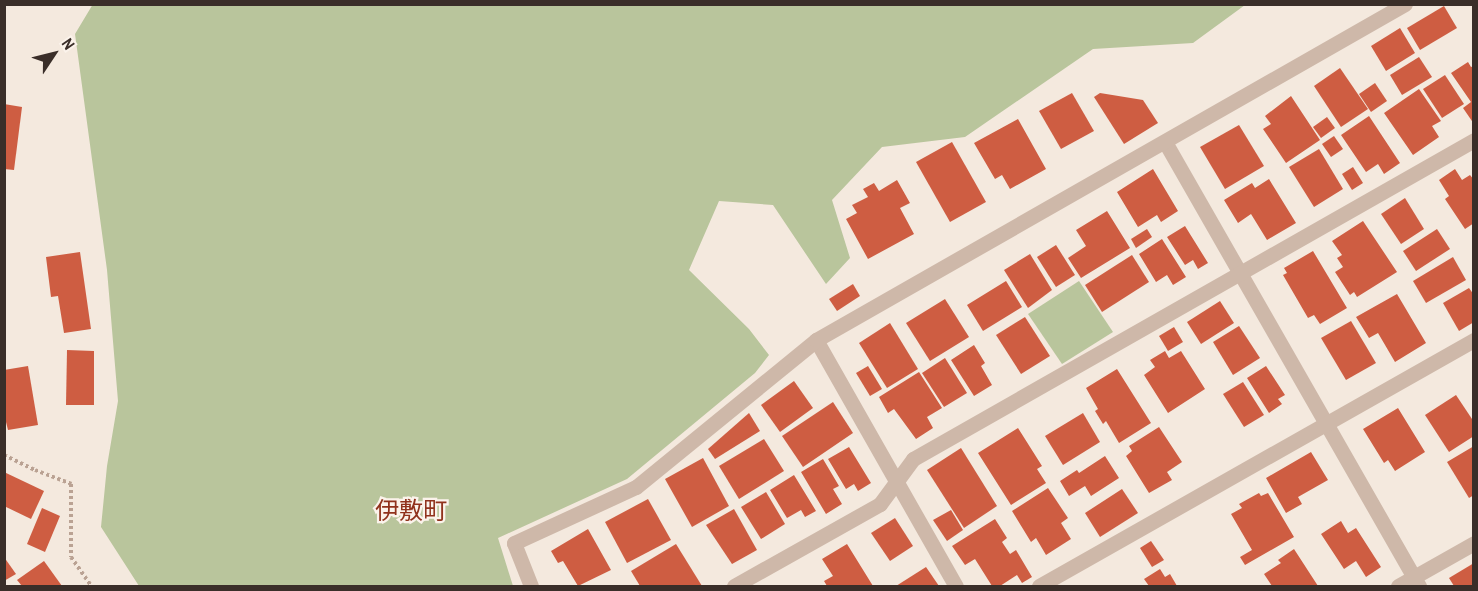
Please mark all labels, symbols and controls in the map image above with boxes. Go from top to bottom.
north arrow [24,24,84,84]
text: N [57,33,80,54]
district label: 伊敷町 [375,497,447,525]

